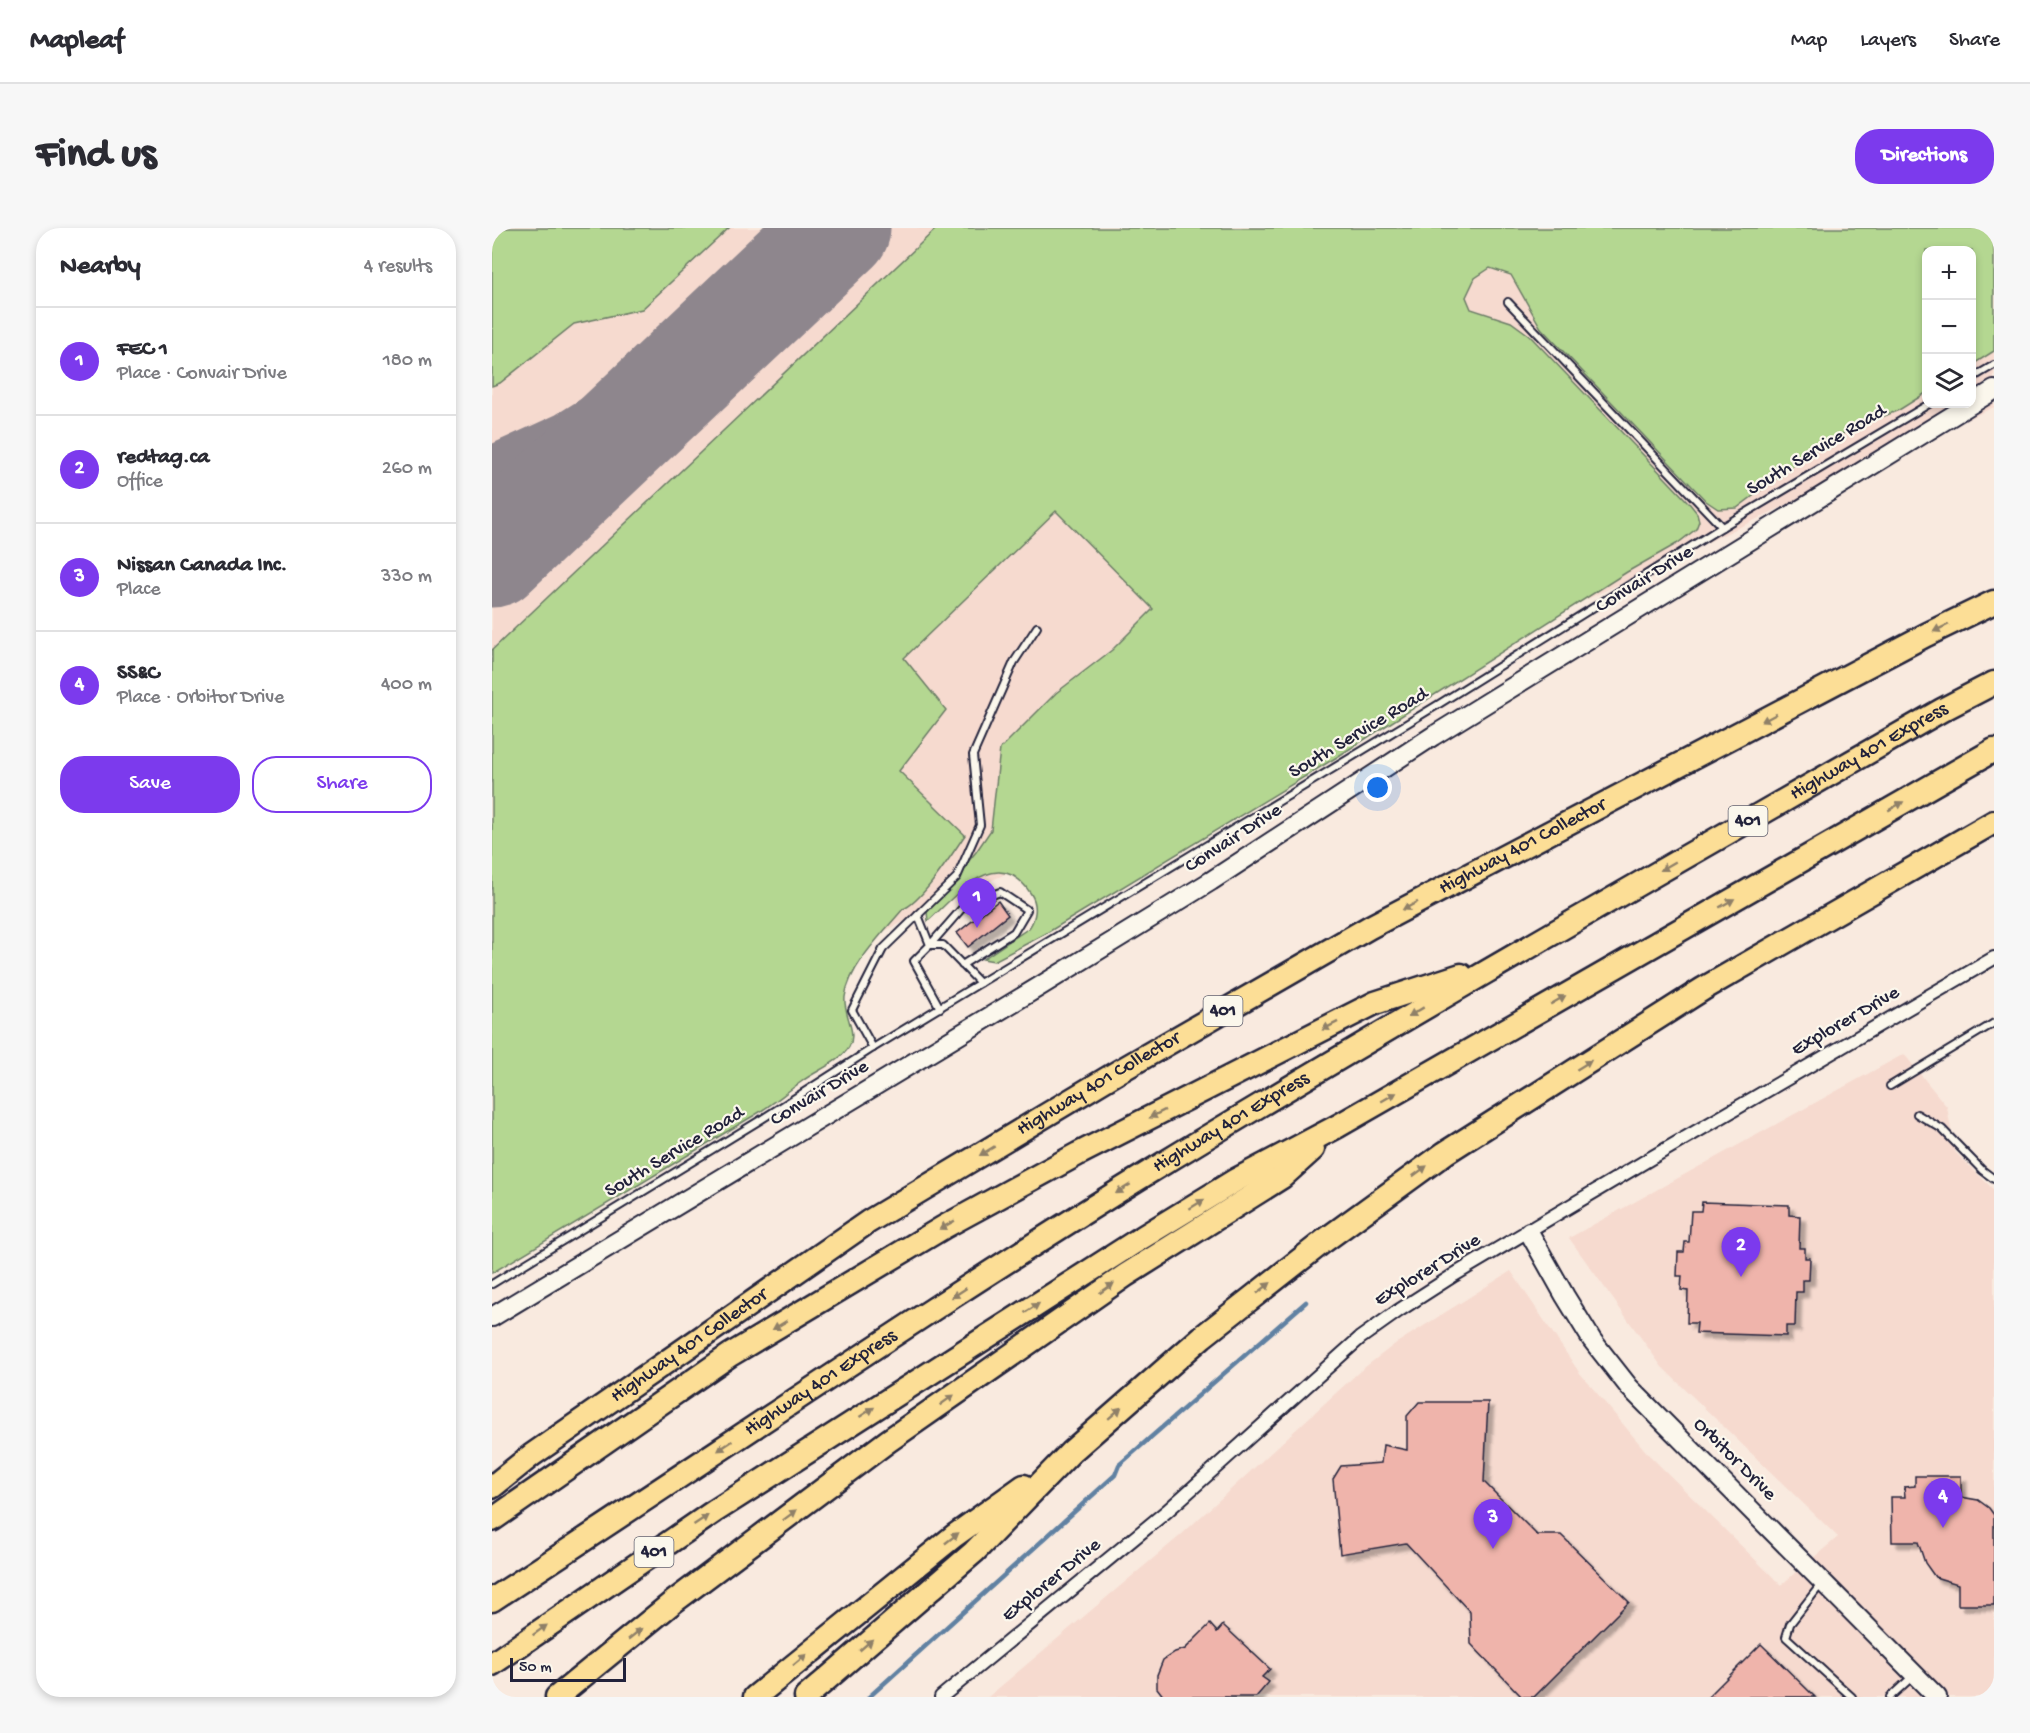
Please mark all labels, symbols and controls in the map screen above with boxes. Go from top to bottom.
text: Mapleaf [30,25,124,58]
text: Map [1791,29,1827,54]
text: Layers [1860,29,1916,54]
text: Share [1949,29,2000,54]
button: Directions [1855,129,1994,184]
text: Find us [36,132,156,181]
map controls [1922,246,1976,408]
button: + [1922,246,1976,300]
text: Nearby [60,252,141,283]
text: 4 results [364,256,432,279]
button: − [1922,300,1976,354]
text: FEC 1 [117,337,168,363]
text: 1 [75,350,84,373]
text: 180 m [383,350,432,373]
button: layers [1922,354,1976,408]
text: Place · Convair Drive [117,363,287,386]
street label: South Service Road [1743,399,1893,502]
text: redtag.ca [117,445,209,471]
text: 2 [75,458,84,481]
text: 260 m [382,458,432,481]
text: Office [117,471,163,494]
street label: Convair Drive [1592,541,1698,619]
text: Nissan Canada Inc. [117,553,287,579]
text: 3 [74,566,85,589]
text: 330 m [381,566,432,589]
text: Place [117,579,161,602]
one-way arrow [1933,623,1950,633]
text: SS&C [117,661,159,687]
text: 4 [75,674,84,697]
text: 400 m [381,674,432,697]
street label: South Service Road [1285,682,1435,785]
text: Place · Orbitor Drive [117,687,284,710]
street label: Highway 401 Express [1786,697,1952,806]
one-way arrow [1760,713,1777,723]
button: Save [60,756,240,813]
button: Share [252,756,432,813]
your location [1363,773,1392,802]
street label: Highway 401 Collector [1435,793,1612,900]
street label: Convair Drive [1181,799,1287,879]
one-way arrow [1888,801,1905,811]
road number: 401 [1728,806,1768,836]
one-way arrow [1660,861,1677,871]
pin: 1 [958,878,996,928]
one-way arrow [1719,898,1736,908]
one-way arrow [1401,901,1418,911]
street label: Explorer Drive [1788,982,1904,1062]
one-way arrow [1550,995,1567,1005]
road number: 401 [1204,996,1242,1026]
one-way arrow [1407,1007,1424,1017]
one-way arrow [1322,1021,1339,1030]
street label: Highway 401 Collector [1013,1026,1186,1141]
street label: Convair Drive [767,1055,874,1132]
one-way arrow [1576,1059,1592,1070]
street label: Highway 401 Express [1149,1067,1314,1178]
one-way arrow [1381,1092,1398,1102]
street label: South Service Road [601,1101,751,1204]
one-way arrow [1148,1109,1165,1119]
one-way arrow [979,1145,995,1156]
one-way arrow [1412,1165,1428,1177]
one-way arrow [1115,1183,1131,1194]
one-way arrow [1189,1198,1205,1209]
one-way arrow [938,1220,955,1230]
pin: 2 [1722,1228,1760,1277]
street label: Explorer Drive [1371,1229,1486,1313]
street label: Highway 401 Collector [607,1282,774,1408]
one-way arrow [1256,1282,1272,1295]
one-way arrow [1099,1283,1115,1294]
one-way arrow [951,1287,967,1299]
one-way arrow [1024,1302,1040,1313]
one-way arrow [772,1320,788,1331]
street label: Highway 401 Express [740,1324,902,1442]
one-way arrow [939,1395,955,1406]
one-way arrow [859,1407,875,1418]
one-way arrow [1107,1407,1123,1420]
street label: Orbitor Drive [1688,1414,1781,1507]
one-way arrow [718,1440,734,1452]
pin: 4 [1924,1478,1962,1528]
pin: 3 [1474,1500,1512,1549]
one-way arrow [782,1509,797,1521]
one-way arrow [692,1514,708,1526]
one-way arrow [945,1532,960,1544]
street label: Explorer Drive [998,1534,1107,1628]
road number: 401 [634,1537,674,1567]
one-way arrow [532,1625,547,1637]
one-way arrow [627,1627,643,1640]
one-way arrow [858,1639,873,1652]
scale bar [510,1655,626,1682]
one-way arrow [793,1655,808,1667]
text: 50 m [519,1659,552,1678]

